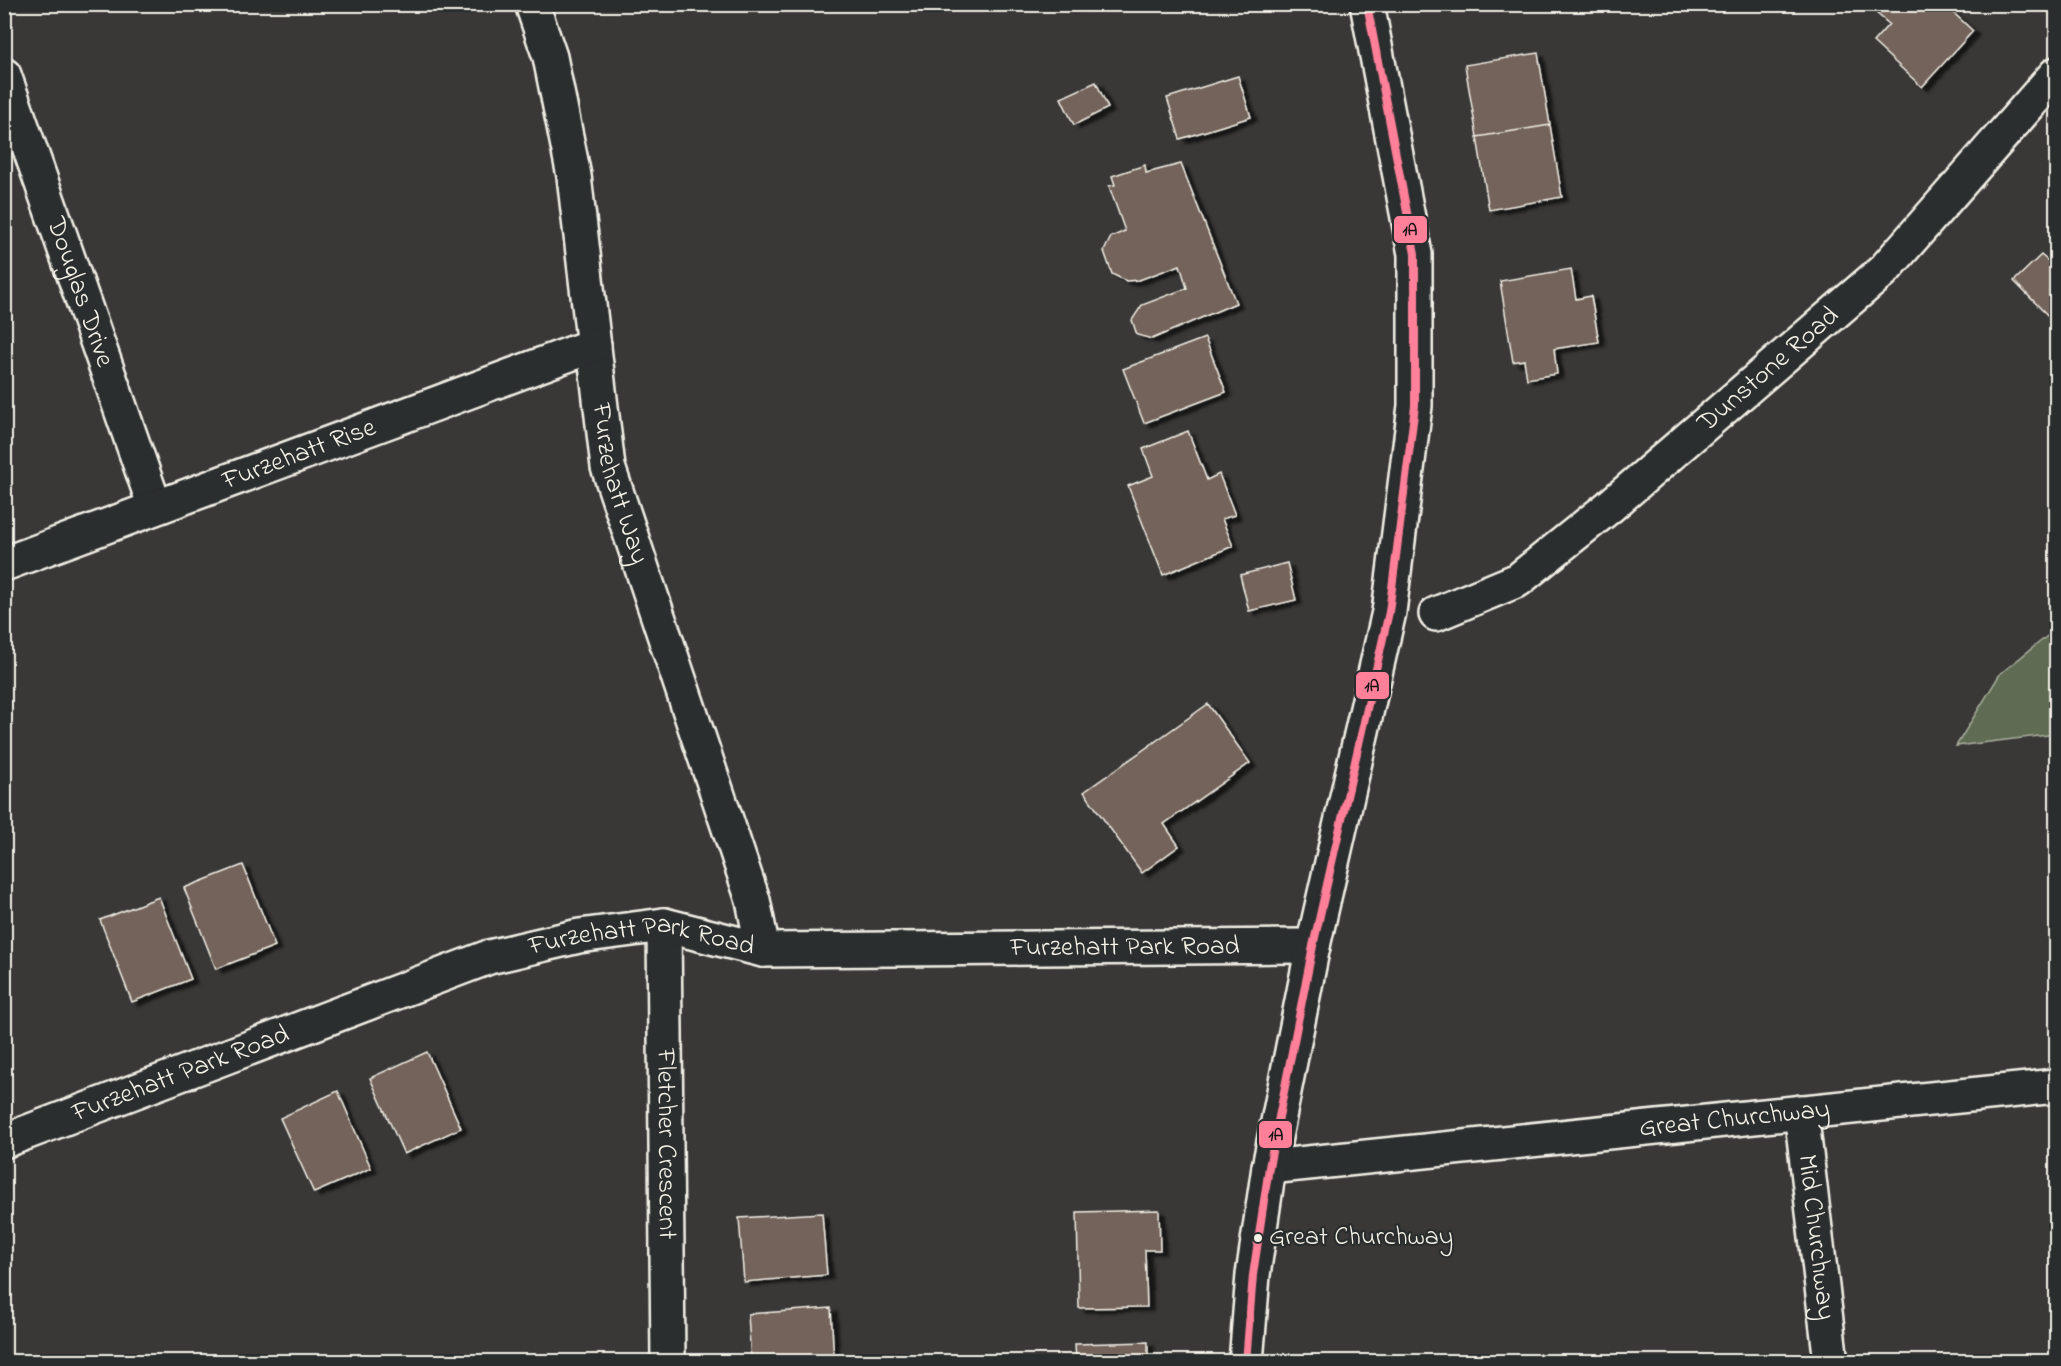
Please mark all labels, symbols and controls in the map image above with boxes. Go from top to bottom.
street label: Douglas Drive [35,211,124,373]
line badge: 1A [1393,215,1428,244]
text: 1A [1403,219,1418,243]
street label: Dunstone Road [1688,297,1848,443]
street label: Furzehatt Way [581,400,659,569]
street label: Furzehatt Rise [216,408,382,501]
line badge: 1A [1355,671,1390,700]
text: 1A [1365,675,1380,699]
street label: Furzehatt Park Road [524,905,759,967]
street label: Furzehatt Park Road [1009,927,1240,968]
street label: Furzehatt Park Road [66,1015,295,1133]
street label: Fletcher Crescent [646,1047,686,1240]
street label: Great Churchway [1637,1090,1832,1148]
line badge: 1A [1258,1120,1293,1149]
text: 1A [1269,1124,1284,1148]
street label: Mid Churchway [1787,1152,1845,1322]
place label: Great Churchway [1269,1219,1453,1257]
marker: Great Churchway [1252,1232,1264,1244]

